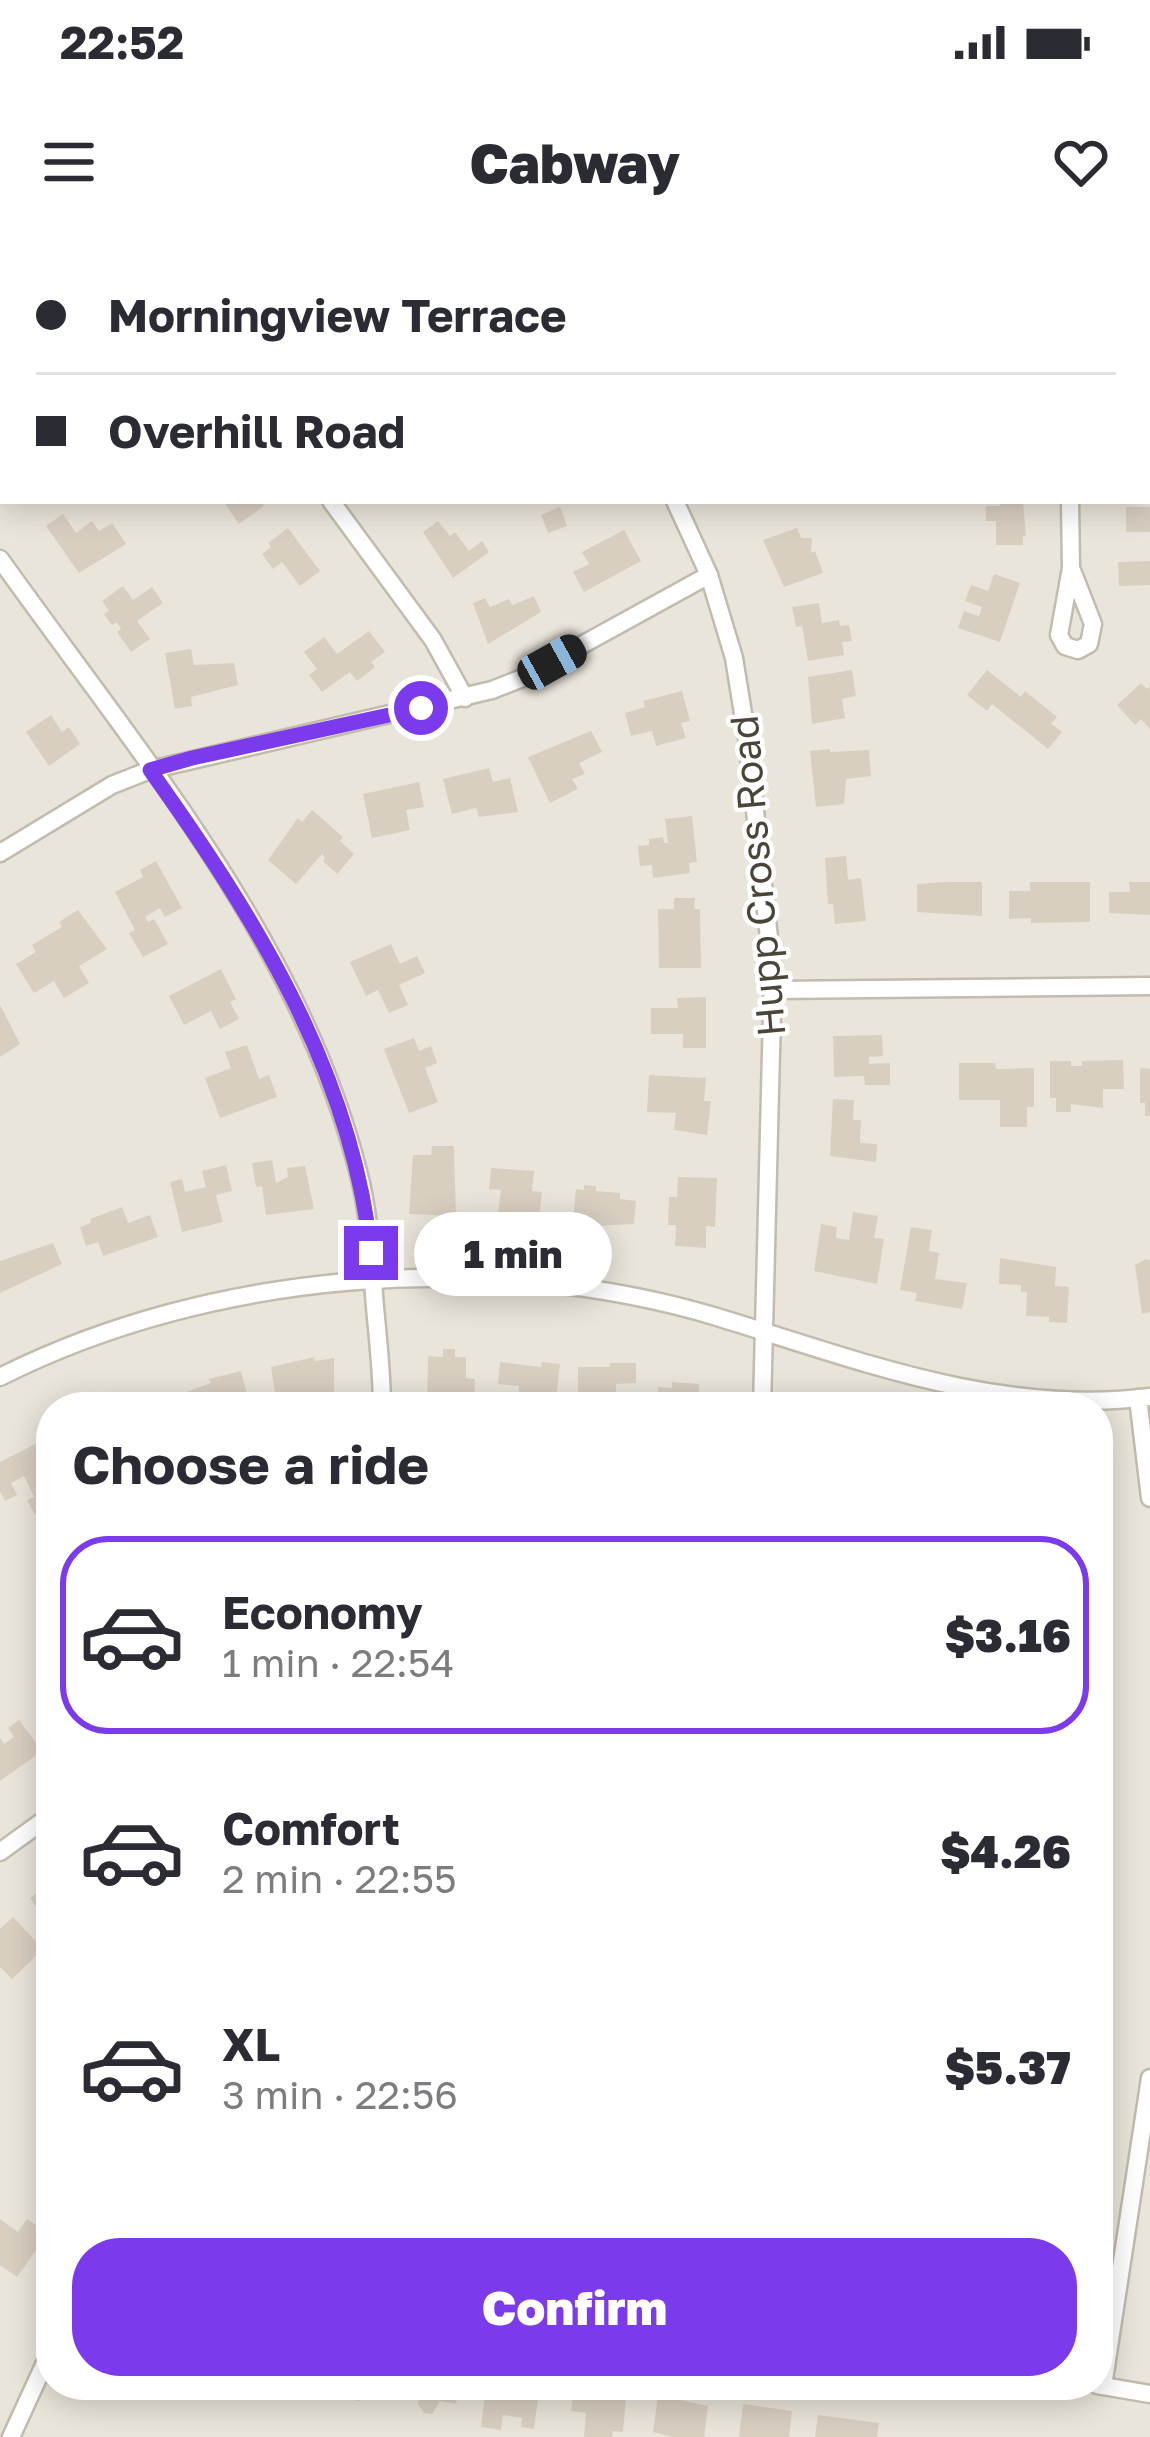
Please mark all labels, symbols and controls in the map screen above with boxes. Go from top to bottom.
text: 22:52 [60,15,184,69]
icon: menu [36,129,102,195]
icon: heart [1048,129,1114,195]
text: Cabway [470,130,680,195]
text: Morningview Terrace [108,288,566,342]
text: Overhill Road [108,404,405,458]
car [512,629,592,695]
route start [394,681,448,735]
street label: Hupp Cross Road [720,713,794,1039]
callout: 1 min [413,1211,611,1295]
route end [344,1226,398,1280]
text: 1 min [463,1230,563,1277]
text: Choose a ride [72,1431,429,1496]
icon: car [78,1581,186,1689]
text: Economy [222,1585,423,1639]
text: $3.16 [945,1608,1071,1662]
text: 1 min · 22:54 [222,1639,454,1686]
icon: car [78,1797,186,1905]
text: Comfort [222,1801,400,1855]
text: $4.26 [940,1824,1071,1878]
text: 2 min · 22:55 [222,1855,457,1902]
icon: car [78,2013,186,2121]
text: XL [222,2017,280,2071]
text: $5.37 [945,2040,1071,2094]
text: 3 min · 22:56 [222,2071,458,2118]
button: Confirm [72,2238,1077,2376]

